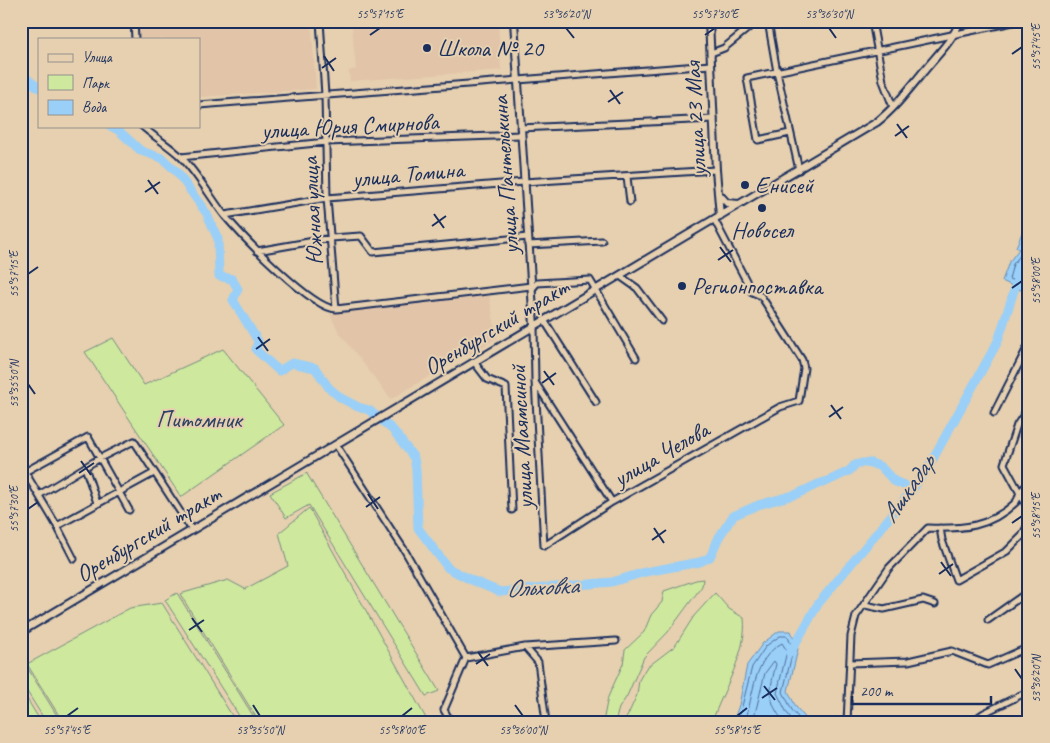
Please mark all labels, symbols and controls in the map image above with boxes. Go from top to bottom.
text: 55°57'15"E [357,6,405,22]
text: 53°36'20"N [542,6,591,22]
text: 55°57'30"E [692,6,740,22]
text: 53°36'30"N [805,6,854,22]
text: 55°57'45"E [1028,22,1044,70]
place label: Школа № 20 [437,33,545,63]
legend [38,38,200,128]
marker: Школа № 20 [421,42,433,54]
text: Улица [82,48,113,67]
street label: улица 23 Мая [677,59,713,179]
text: Парк [82,74,110,93]
street label: улица Пантелькина [484,93,526,257]
text: Вода [82,98,107,117]
street label: улица Юрия Смирнова [259,106,441,146]
street label: улица Томина [349,154,467,194]
street label: Южная улица [294,155,330,266]
place label: Енисей [755,170,815,200]
marker: Енисей [739,179,751,191]
marker: Новосел [756,202,768,214]
place label: Новосел [731,215,795,245]
text: 55°57'15"E [6,249,22,297]
text: 55°58'00"E [1028,256,1044,304]
street label: Оренбургский тракт [418,271,575,382]
place label: Регионпоставка [692,271,824,301]
marker: Регионпоставка [676,280,688,292]
text: 53°35'50"N [6,359,22,408]
street label: улица Маямсиной [502,362,540,512]
park label: Питомник [156,404,244,434]
street label: улица Челова [606,414,716,494]
water label: Ашкадар [873,446,945,529]
street label: Оренбургский тракт [70,478,227,589]
text: 55°57'30"E [6,484,22,532]
text: 55°58'15"E [1028,491,1044,539]
water label: Ольховка [505,569,581,605]
text: 53°36'20"N [1028,654,1044,703]
scale bar [852,673,991,705]
text: 200 m [860,682,894,701]
text: 55°57'45"E [44,722,92,738]
text: 53°35'50"N [236,722,285,738]
text: 55°58'00"E [379,722,427,738]
text: 53°36'00"N [499,722,548,738]
text: 55°58'15"E [714,722,762,738]

